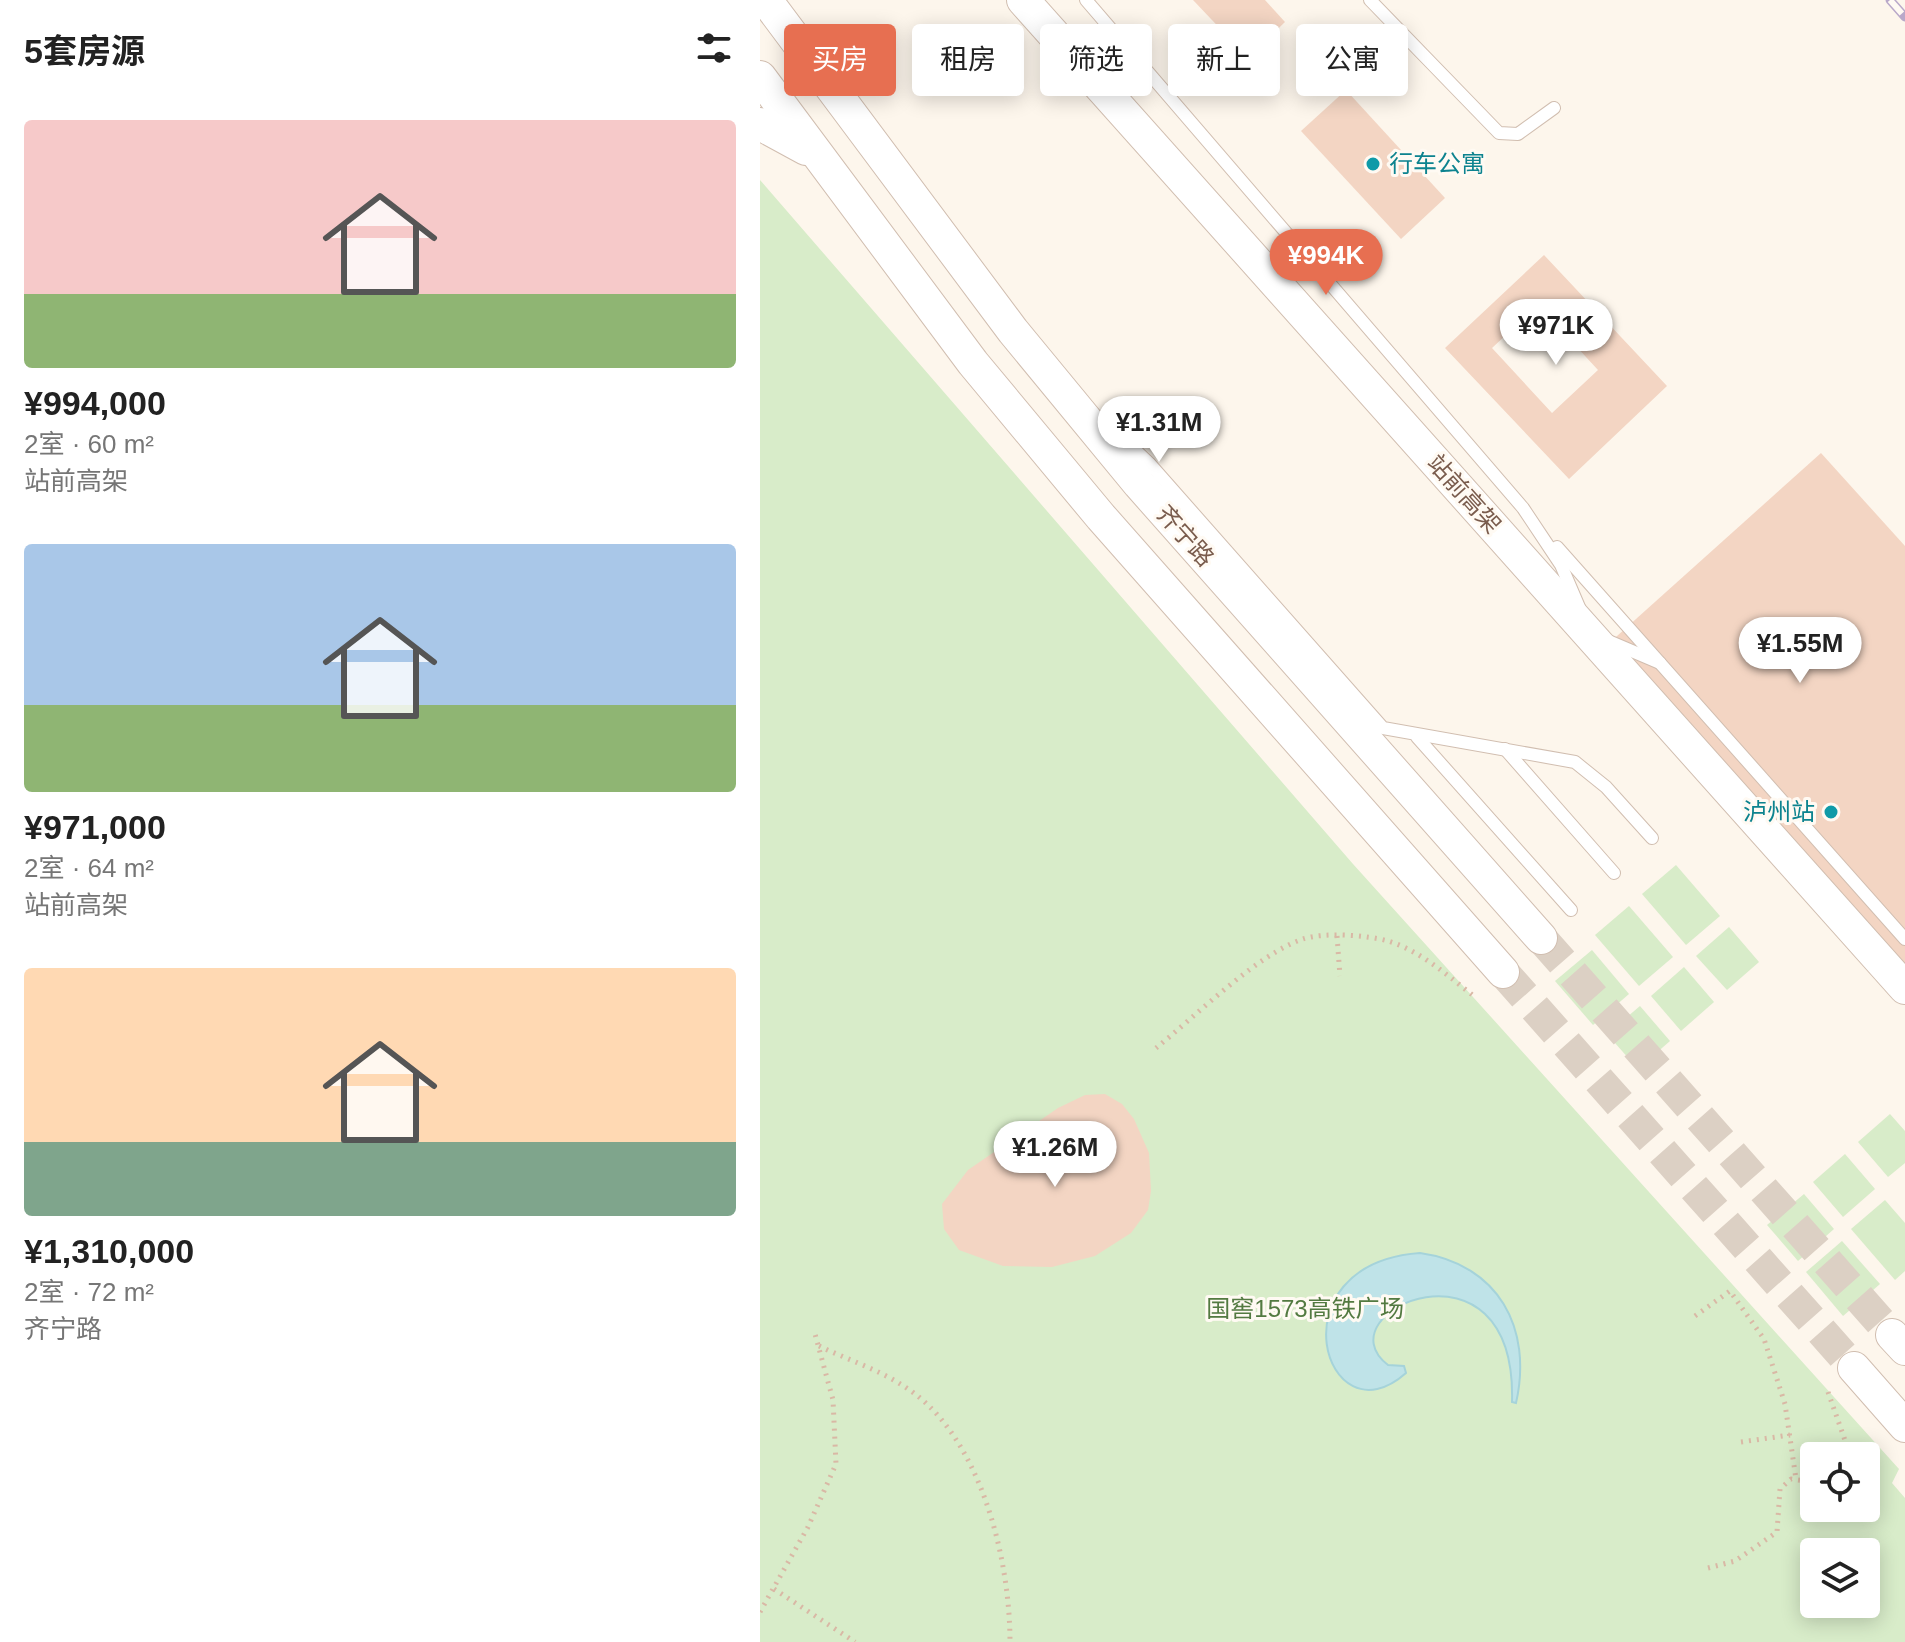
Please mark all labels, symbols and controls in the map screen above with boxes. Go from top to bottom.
chip: 买房 [784,24,896,96]
chip: 租房 [912,24,1024,96]
chip: 筛选 [1040,24,1152,96]
chip: 新上 [1168,24,1280,96]
chip: 公寓 [1296,24,1408,96]
icon: filters [692,26,736,70]
text: 5套房源 [24,32,145,70]
place label: 行车公寓 [1389,150,1485,177]
marker: 行车公寓 [1364,155,1382,173]
icon: home [308,172,452,316]
pin: ¥994K [1270,229,1382,297]
text: ¥994K [1288,240,1364,270]
pin: ¥971K [1500,299,1612,367]
text: ¥971K [1518,310,1594,340]
text: ¥994,000 [24,384,166,422]
pin: ¥1.31M [1094,396,1224,464]
text: ¥1.31M [1116,407,1202,437]
text: 2室 · 60 m² [24,429,154,459]
street label: 站前高架 [1422,449,1507,538]
text: 站前高架 [24,466,128,496]
street label: 齐宁路 [1151,500,1219,571]
icon: home [308,596,452,740]
pin: ¥1.55M [1735,617,1865,685]
text: ¥1.55M [1757,628,1843,658]
place label: 泸州站 [1743,798,1815,825]
marker: 泸州站 [1822,803,1840,821]
text: ¥971,000 [24,808,166,846]
text: 2室 · 64 m² [24,853,154,883]
text: 站前高架 [24,890,128,920]
icon: home [308,1020,452,1164]
pin: ¥1.26M [990,1121,1120,1189]
text: ¥1.26M [1012,1132,1098,1162]
text: ¥1,310,000 [24,1232,194,1270]
text: 2室 · 72 m² [24,1277,154,1307]
park label: 国窖1573高铁广场 [1206,1295,1404,1322]
text: 齐宁路 [24,1314,102,1344]
map controls [1800,1442,1880,1618]
button: locate [1800,1442,1880,1522]
button: layers [1800,1538,1880,1618]

